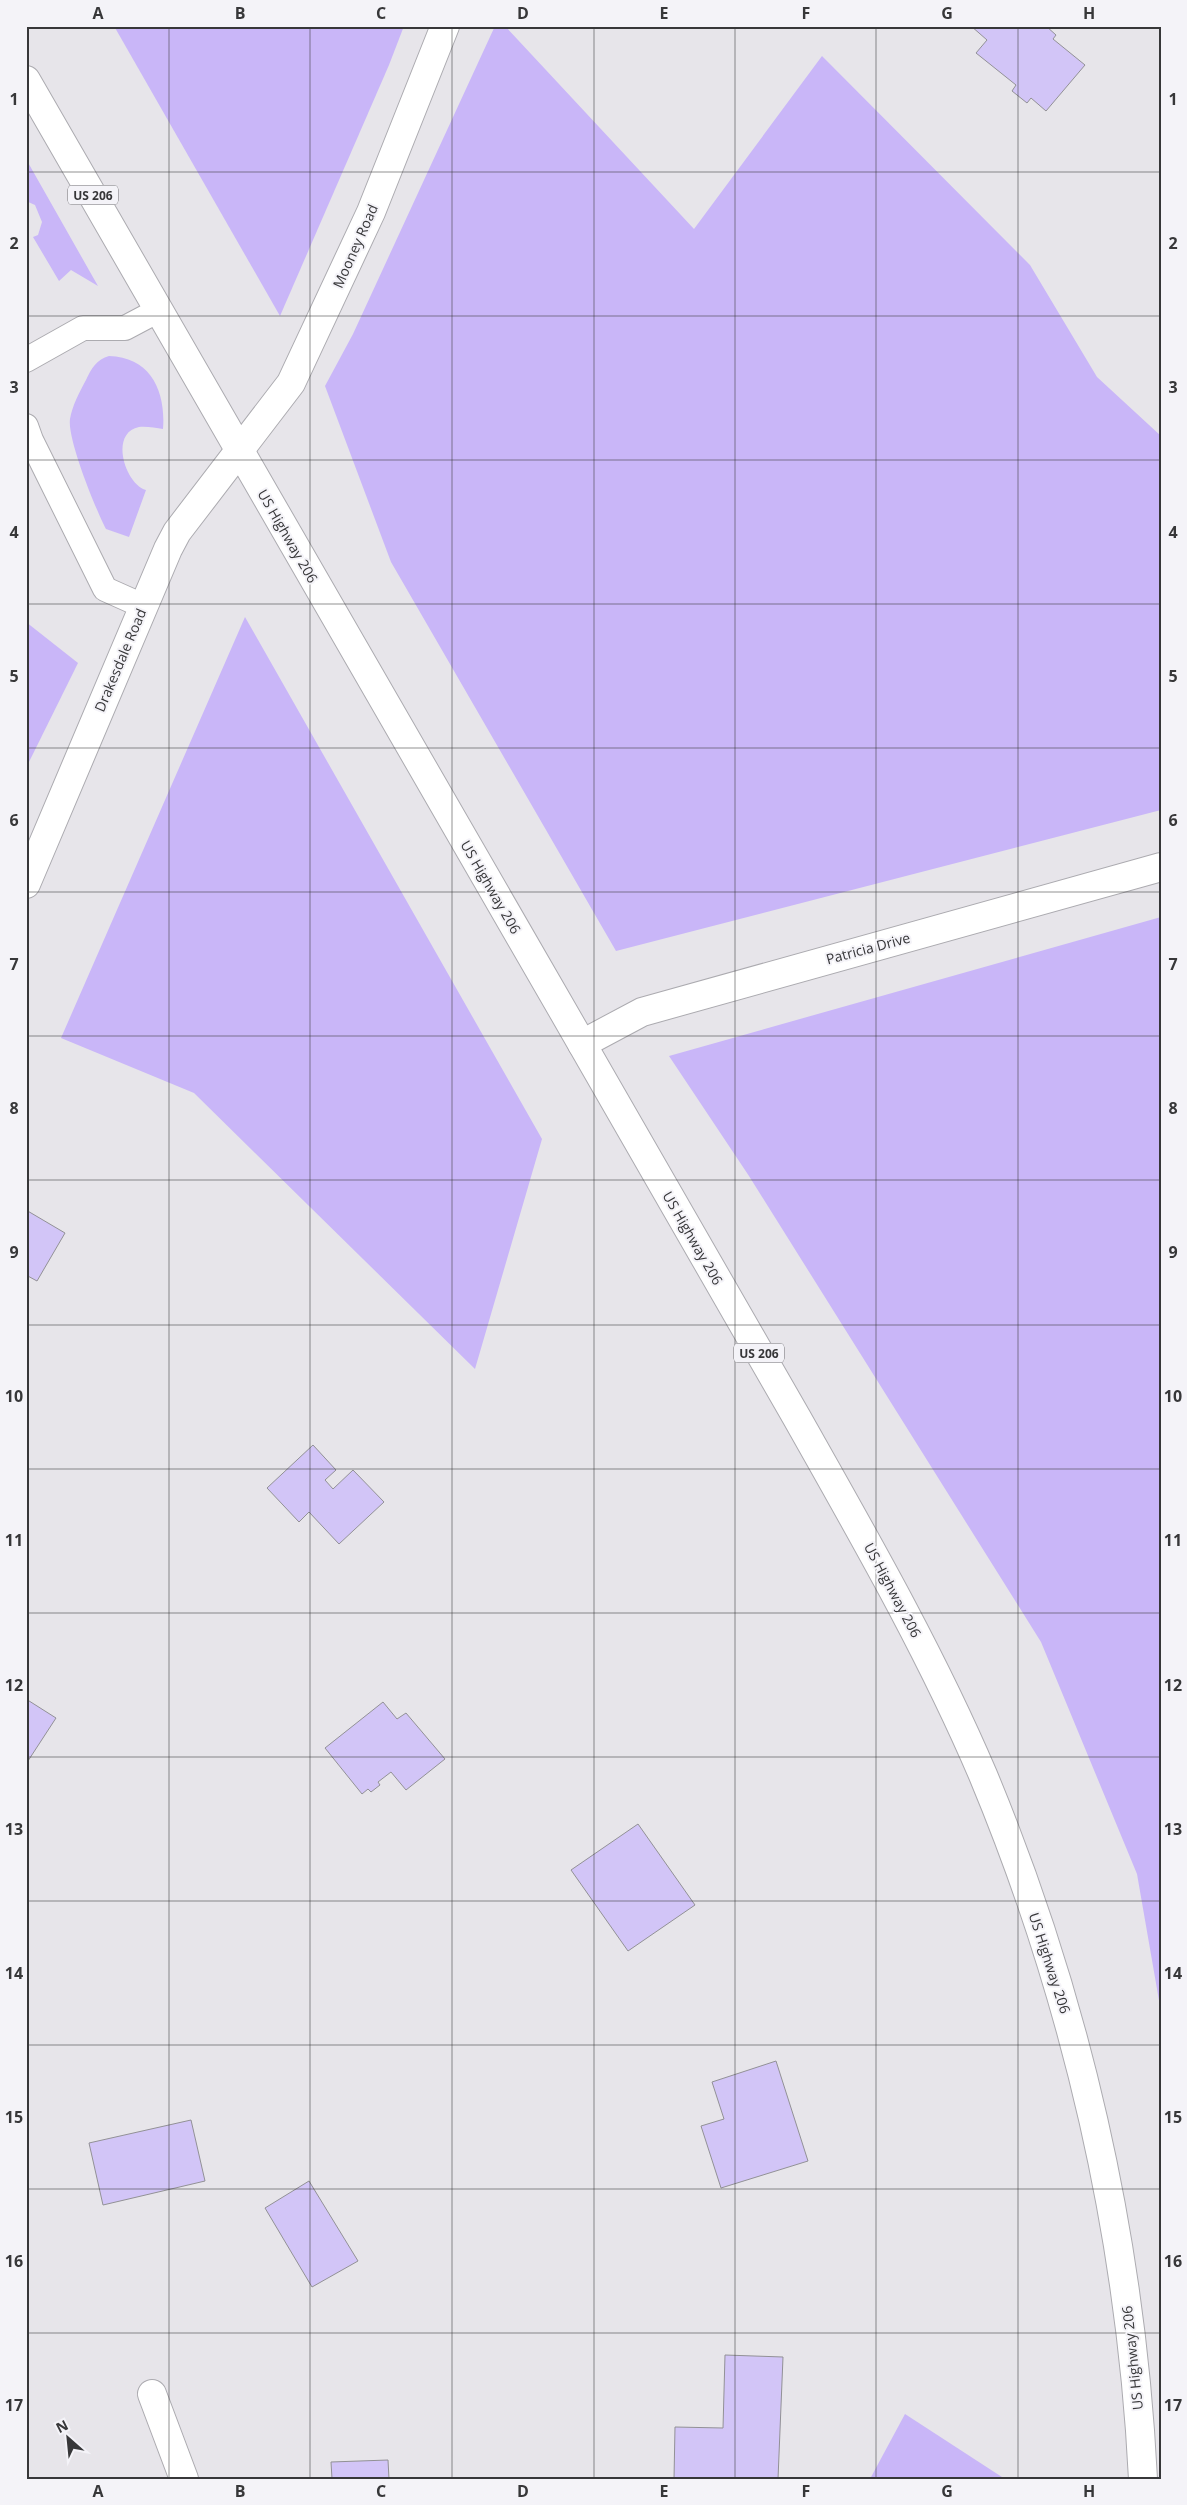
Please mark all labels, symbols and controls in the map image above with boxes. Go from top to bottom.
text: A [92,2,104,24]
text: B [235,2,245,24]
text: C [376,2,386,24]
text: D [517,2,529,24]
text: E [660,2,669,24]
text: F [802,2,810,24]
text: G [941,2,953,24]
text: H [1083,2,1095,24]
text: 1 [9,88,19,110]
text: 1 [1168,88,1178,110]
road number: US 206 [68,186,118,204]
street label: Mooney Road [328,201,382,291]
text: 2 [9,232,19,254]
text: 2 [1168,232,1178,254]
text: 3 [9,376,19,398]
text: 3 [1168,376,1178,398]
street label: US Highway 206 [254,486,322,586]
text: 4 [9,521,19,543]
text: 4 [1168,521,1178,543]
street label: Drakesdale Road [90,606,150,714]
text: 5 [9,665,19,687]
text: 5 [1168,665,1178,687]
text: 6 [9,809,19,831]
text: 6 [1168,809,1178,831]
street label: US Highway 206 [457,837,525,937]
street label: Patricia Drive [824,928,912,968]
text: 7 [9,953,19,975]
text: 7 [1168,953,1178,975]
text: 8 [9,1097,19,1119]
text: 8 [1168,1097,1178,1119]
street label: US Highway 206 [659,1188,727,1288]
text: 9 [9,1241,19,1263]
text: 9 [1168,1241,1178,1263]
road number: US 206 [734,1344,784,1362]
text: 10 [5,1385,23,1407]
text: 10 [1164,1385,1182,1407]
text: 11 [5,1529,23,1551]
text: 11 [1164,1529,1182,1551]
street label: US Highway 206 [860,1539,926,1641]
text: 12 [5,1674,23,1696]
text: 12 [1164,1674,1182,1696]
text: 13 [5,1818,23,1840]
text: 13 [1164,1818,1182,1840]
street label: US Highway 206 [1025,1910,1075,2016]
text: 14 [5,1962,23,1984]
text: 14 [1164,1962,1182,1984]
text: 15 [5,2106,23,2128]
text: 15 [1164,2106,1182,2128]
text: 16 [5,2250,23,2272]
text: 16 [1164,2250,1182,2272]
street label: US Highway 206 [1117,2305,1147,2411]
text: 17 [5,2394,23,2416]
text: 17 [1164,2394,1182,2416]
north arrow [42,2412,92,2462]
text: N [52,2415,71,2437]
text: A [92,2480,104,2502]
text: B [235,2480,245,2502]
text: C [376,2480,386,2502]
text: D [517,2480,529,2502]
text: E [660,2480,669,2502]
text: F [802,2480,810,2502]
text: G [941,2480,953,2502]
text: H [1083,2480,1095,2502]

